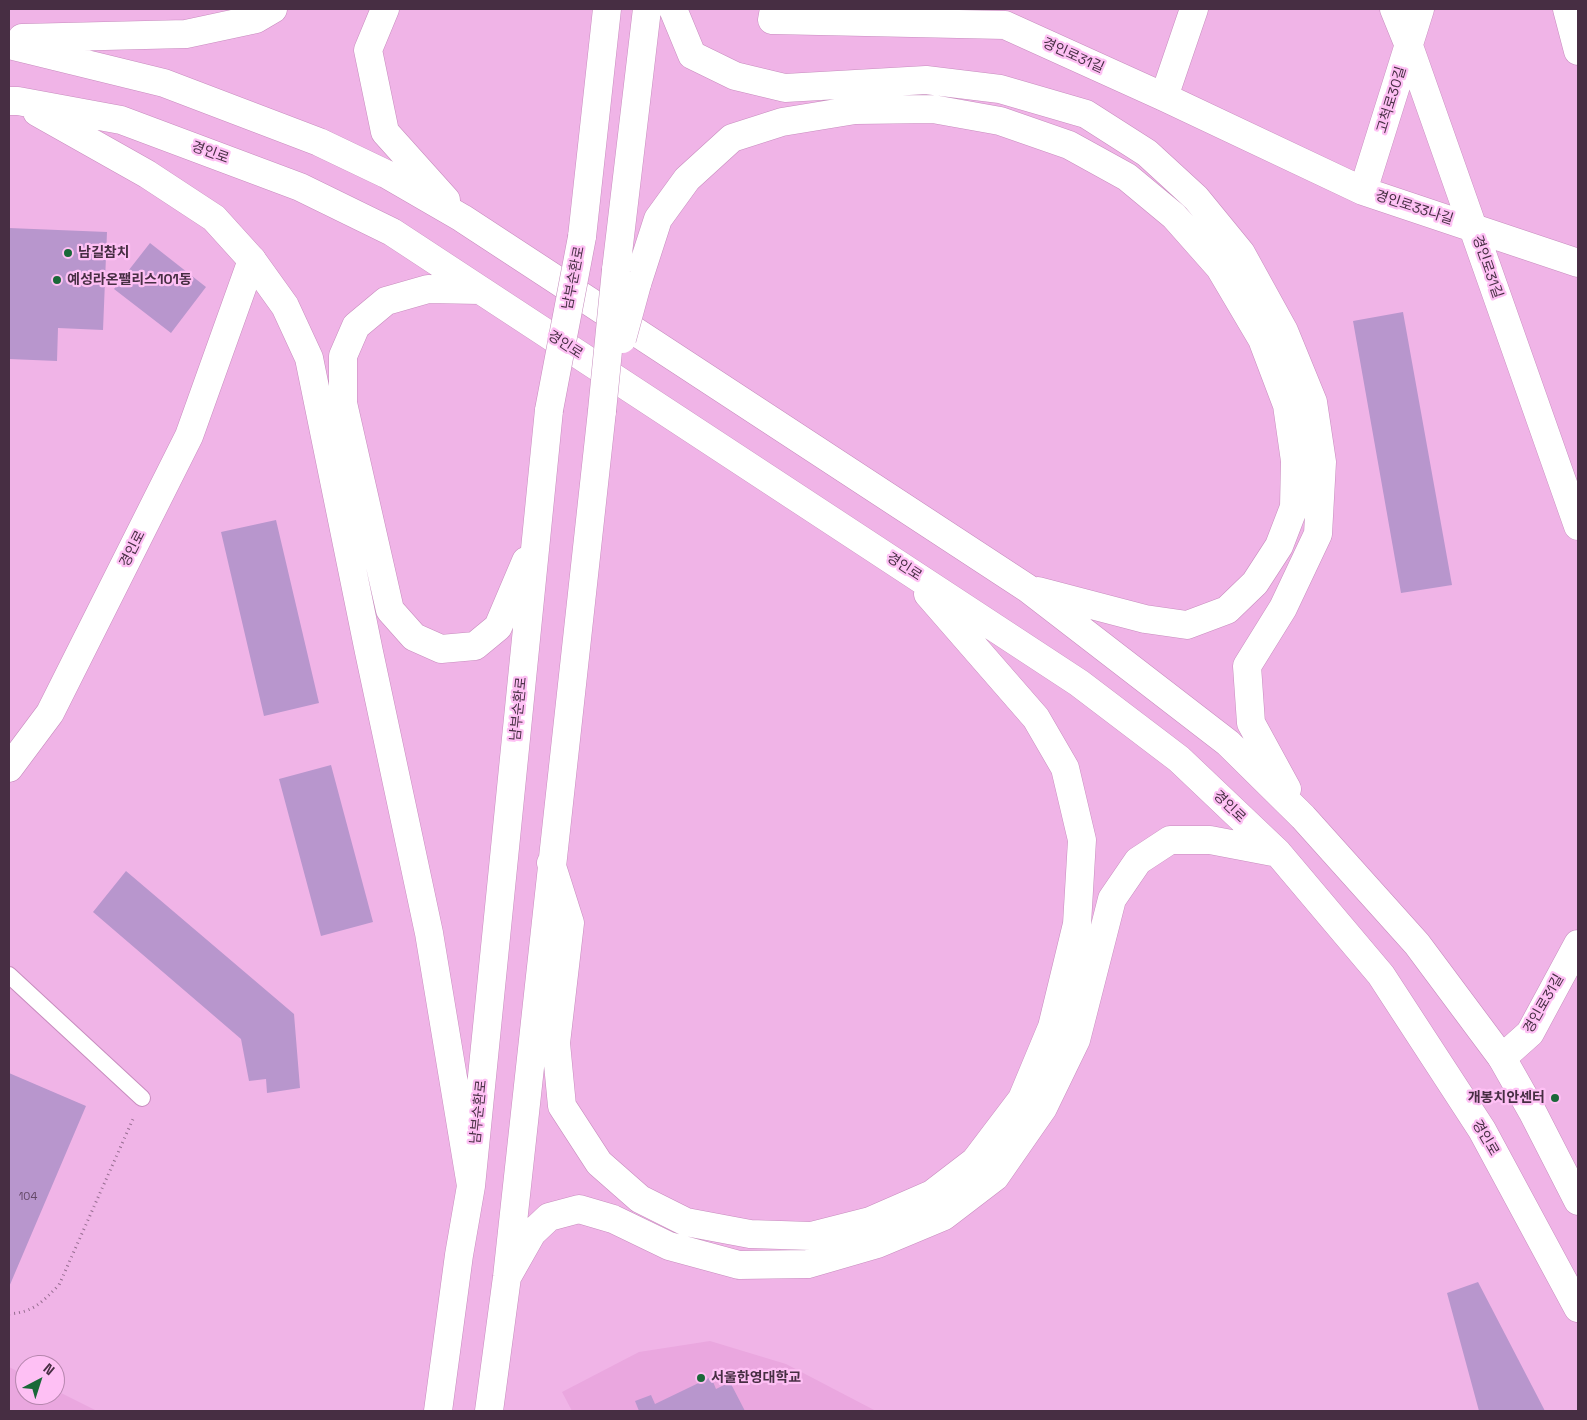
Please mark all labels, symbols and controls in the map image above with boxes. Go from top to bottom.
street label: 경인로31길 [1040,35,1106,77]
street label: 고척로30길 [1374,65,1410,135]
street label: 경인로 [189,138,231,168]
street label: 경인로33나길 [1373,187,1455,229]
street label: 경인로31길 [1468,233,1506,301]
place label: 남길참치 [78,245,130,261]
street label: 남부순환로 [560,245,588,311]
marker: 남길참치 [62,247,74,259]
place label: 예성라온팰리스101동 [67,272,192,288]
marker: 예성라온팰리스101동 [51,274,63,286]
street label: 경인로 [544,327,586,363]
street label: 경인로 [117,528,149,570]
street label: 경인로 [883,549,925,585]
street label: 남부순환로 [507,676,531,742]
street label: 경인로 [1209,788,1249,826]
street label: 경인로31길 [1520,971,1568,1037]
street label: 남부순환로 [467,1079,491,1145]
place label: 개봉치안센터 [1468,1090,1545,1106]
marker: 개봉치안센터 [1549,1092,1561,1104]
street label: 경인로 [1468,1117,1502,1159]
house number: 104 [19,1190,37,1204]
north arrow [15,1355,65,1405]
text: N [40,1359,58,1379]
place label: 서울한영대학교 [711,1370,801,1386]
marker: 서울한영대학교 [695,1372,707,1384]

